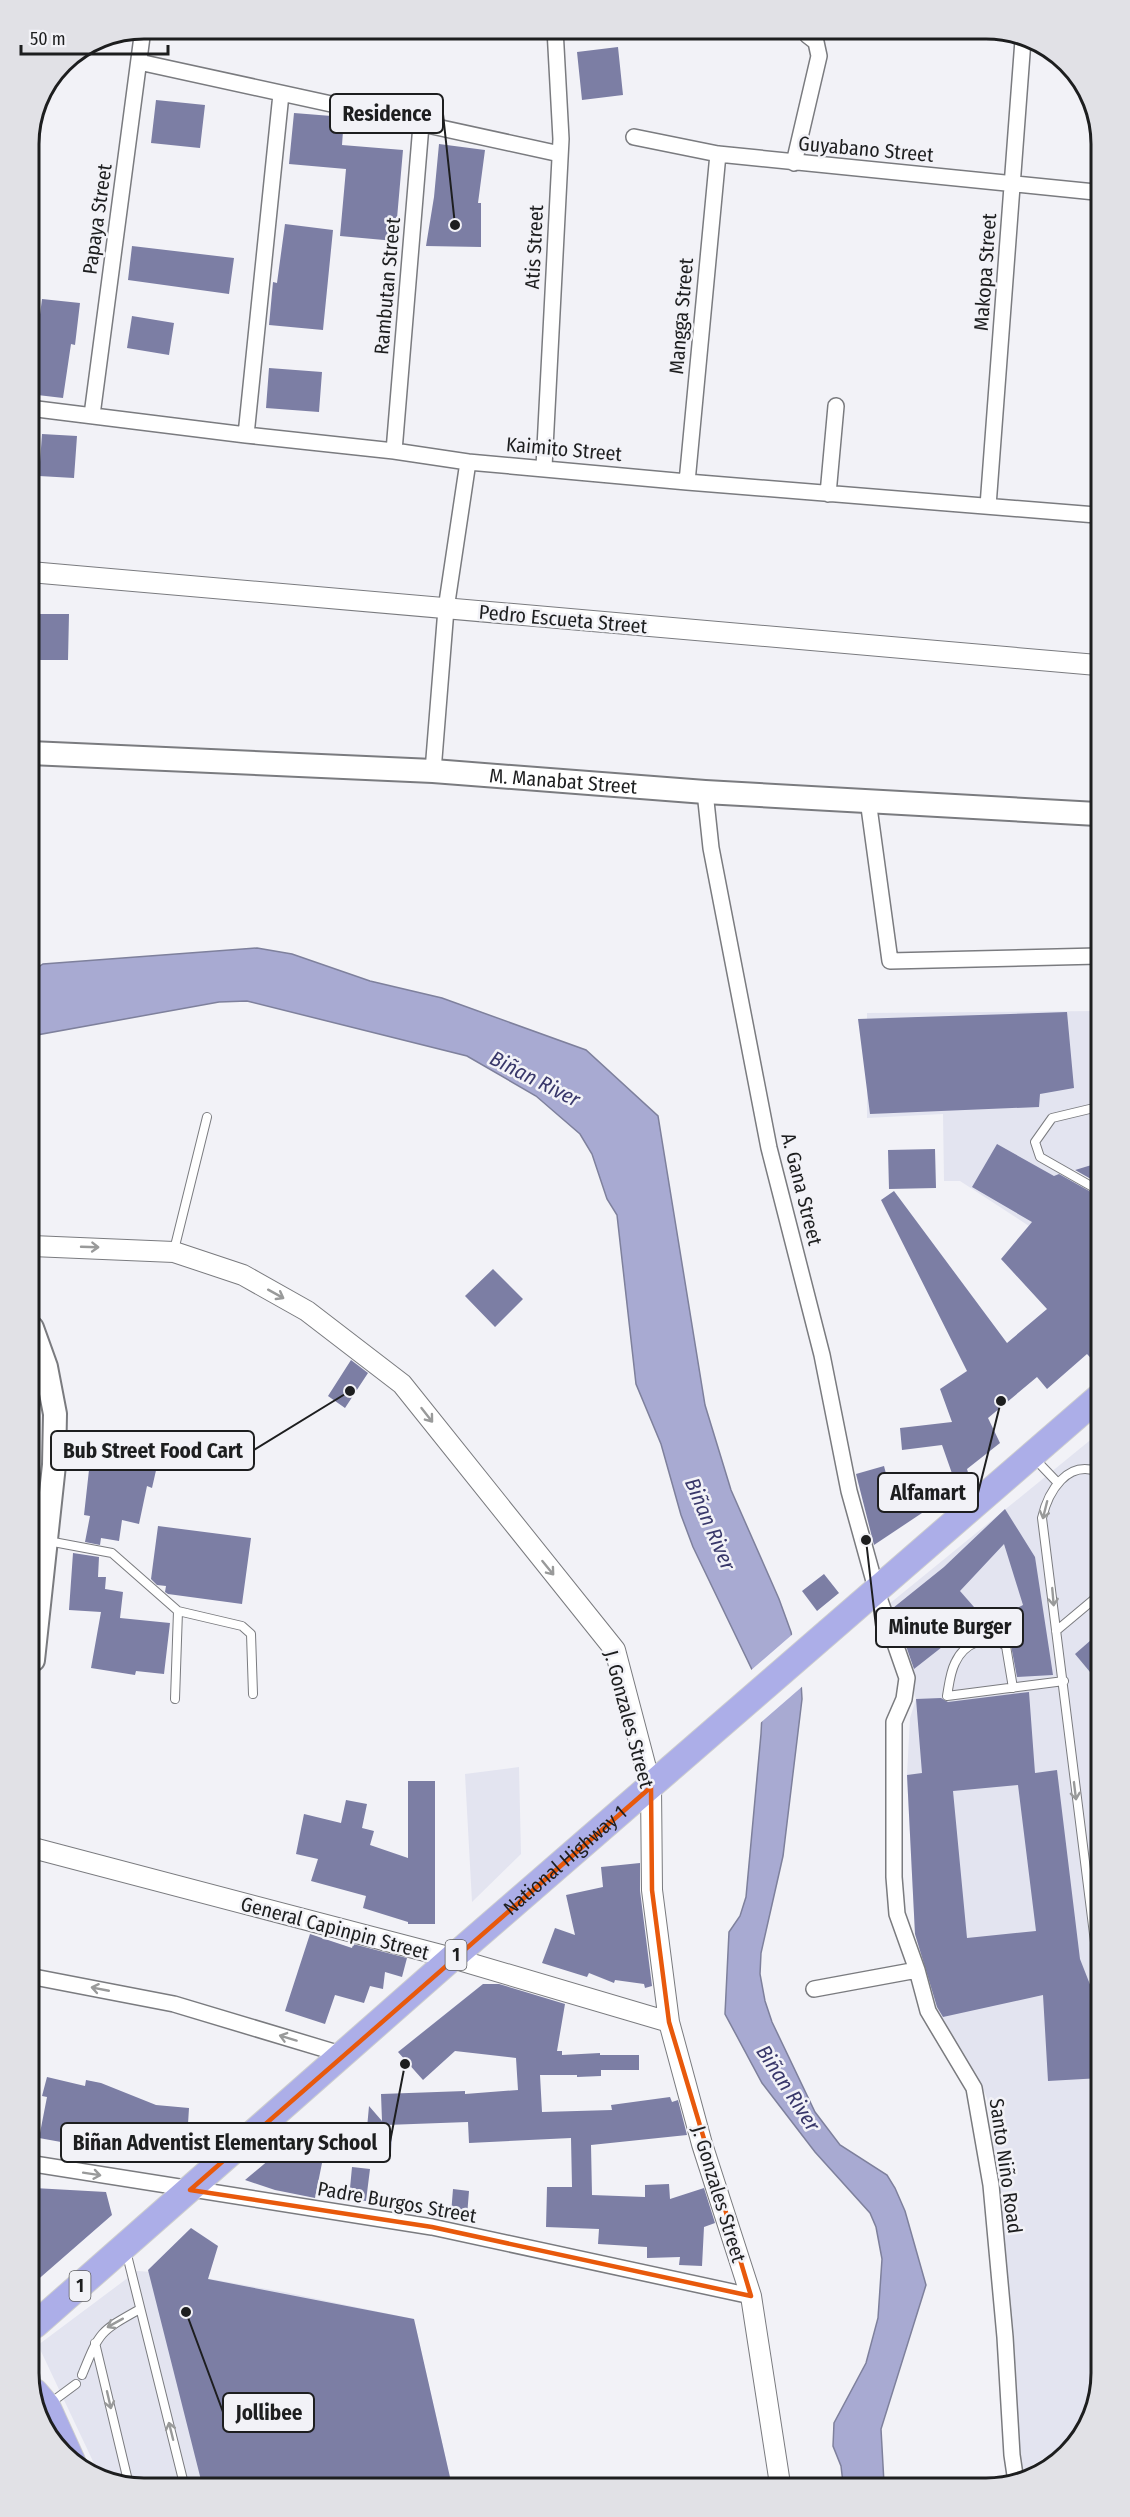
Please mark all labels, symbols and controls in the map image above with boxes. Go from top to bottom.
scale bar [21,18,168,56]
text: 50 m [30,28,66,50]
callout: Residence [330,94,443,133]
text: Residence [342,101,432,127]
street label: Guyabano Street [797,131,935,167]
street label: Papaya Street [77,162,117,276]
street label: Atis Street [520,204,548,290]
street label: Makopa Street [969,212,1001,332]
street label: Rambutan Street [369,216,405,356]
street label: Mangga Street [664,256,698,375]
street label: Kaimito Street [505,432,623,466]
street label: Pedro Escueta Street [478,600,649,638]
street label: M. Manabat Street [488,763,639,799]
water label: Biñan River [486,1045,585,1113]
street label: A. Gana Street [776,1130,828,1248]
one-way arrow [80,1241,100,1252]
one-way arrow [267,1288,284,1300]
one-way arrow [420,1407,433,1423]
callout: Bub Street Food Cart [51,1431,254,1470]
text: Bub Street Food Cart [63,1438,244,1464]
callout: Alfamart [878,1473,978,1512]
water label: Biñan River [679,1474,741,1575]
text: Alfamart [889,1480,966,1506]
one-way arrow [1039,1500,1050,1519]
one-way arrow [542,1560,555,1576]
one-way arrow [1048,1587,1059,1607]
callout: Minute Burger [876,1608,1023,1647]
text: Minute Burger [889,1614,1012,1640]
street label: J. Gonzales Street [599,1647,659,1791]
one-way arrow [1070,1781,1081,1800]
street label: National Highway 1 [498,1800,631,1920]
street label: General Capinpin Street [238,1891,432,1965]
road number: 1 [446,1940,466,1970]
one-way arrow [90,1983,110,1994]
one-way arrow [279,2032,298,2043]
water label: Biñan River [751,2040,826,2137]
street label: Santo Niño Road [985,2097,1027,2235]
callout: Biñan Adventist Elementary School [61,2123,390,2162]
street label: J. Gonzales Street [687,2123,751,2266]
text: Biñan Adventist Elementary School [73,2130,378,2156]
one-way arrow [81,2169,101,2180]
street label: Padre Burgos Street [316,2176,479,2228]
road number: 1 [70,2271,90,2301]
one-way arrow [107,2317,124,2329]
one-way arrow [103,2390,115,2409]
callout: Jollibee [223,2393,314,2432]
text: Jollibee [235,2400,303,2426]
one-way arrow [165,2422,177,2441]

